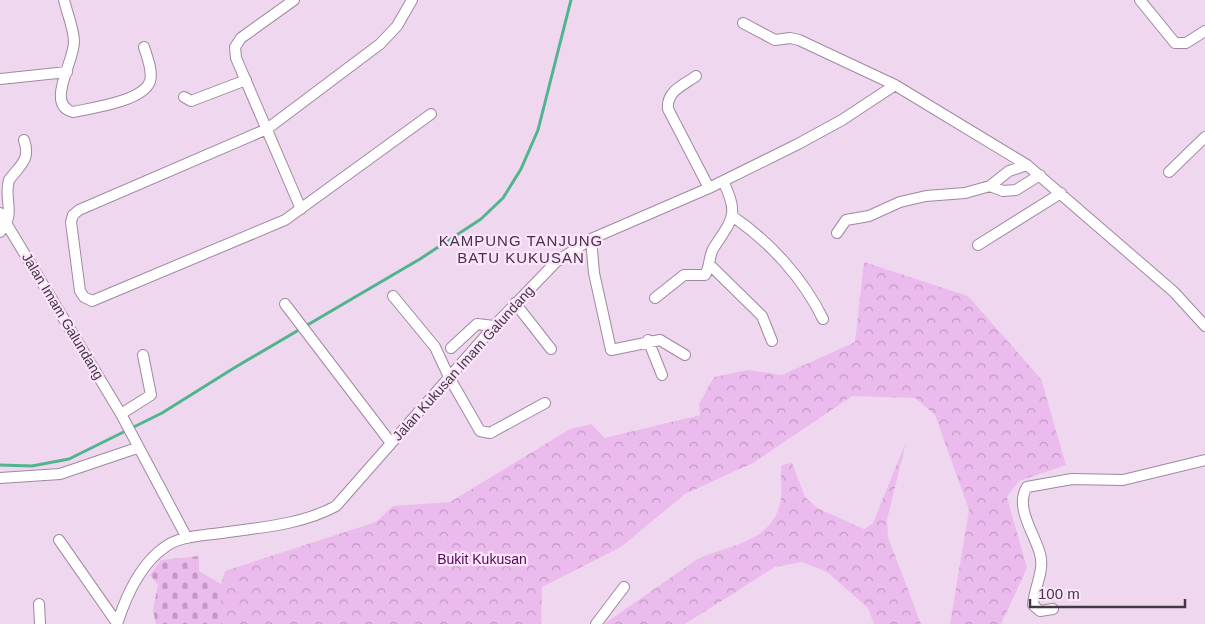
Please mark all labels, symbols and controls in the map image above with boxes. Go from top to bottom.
district label: KAMPUNG TANJUNG BATU KUKUSAN [439,232,603,266]
street label: Jalan Imam Galundang [19,250,107,382]
street label: Jalan Kukusan Imam Galundang [389,282,537,444]
park label: Bukit Kukusan [437,551,527,567]
scale bar [1030,576,1185,608]
text: 100 m [1038,585,1080,602]

